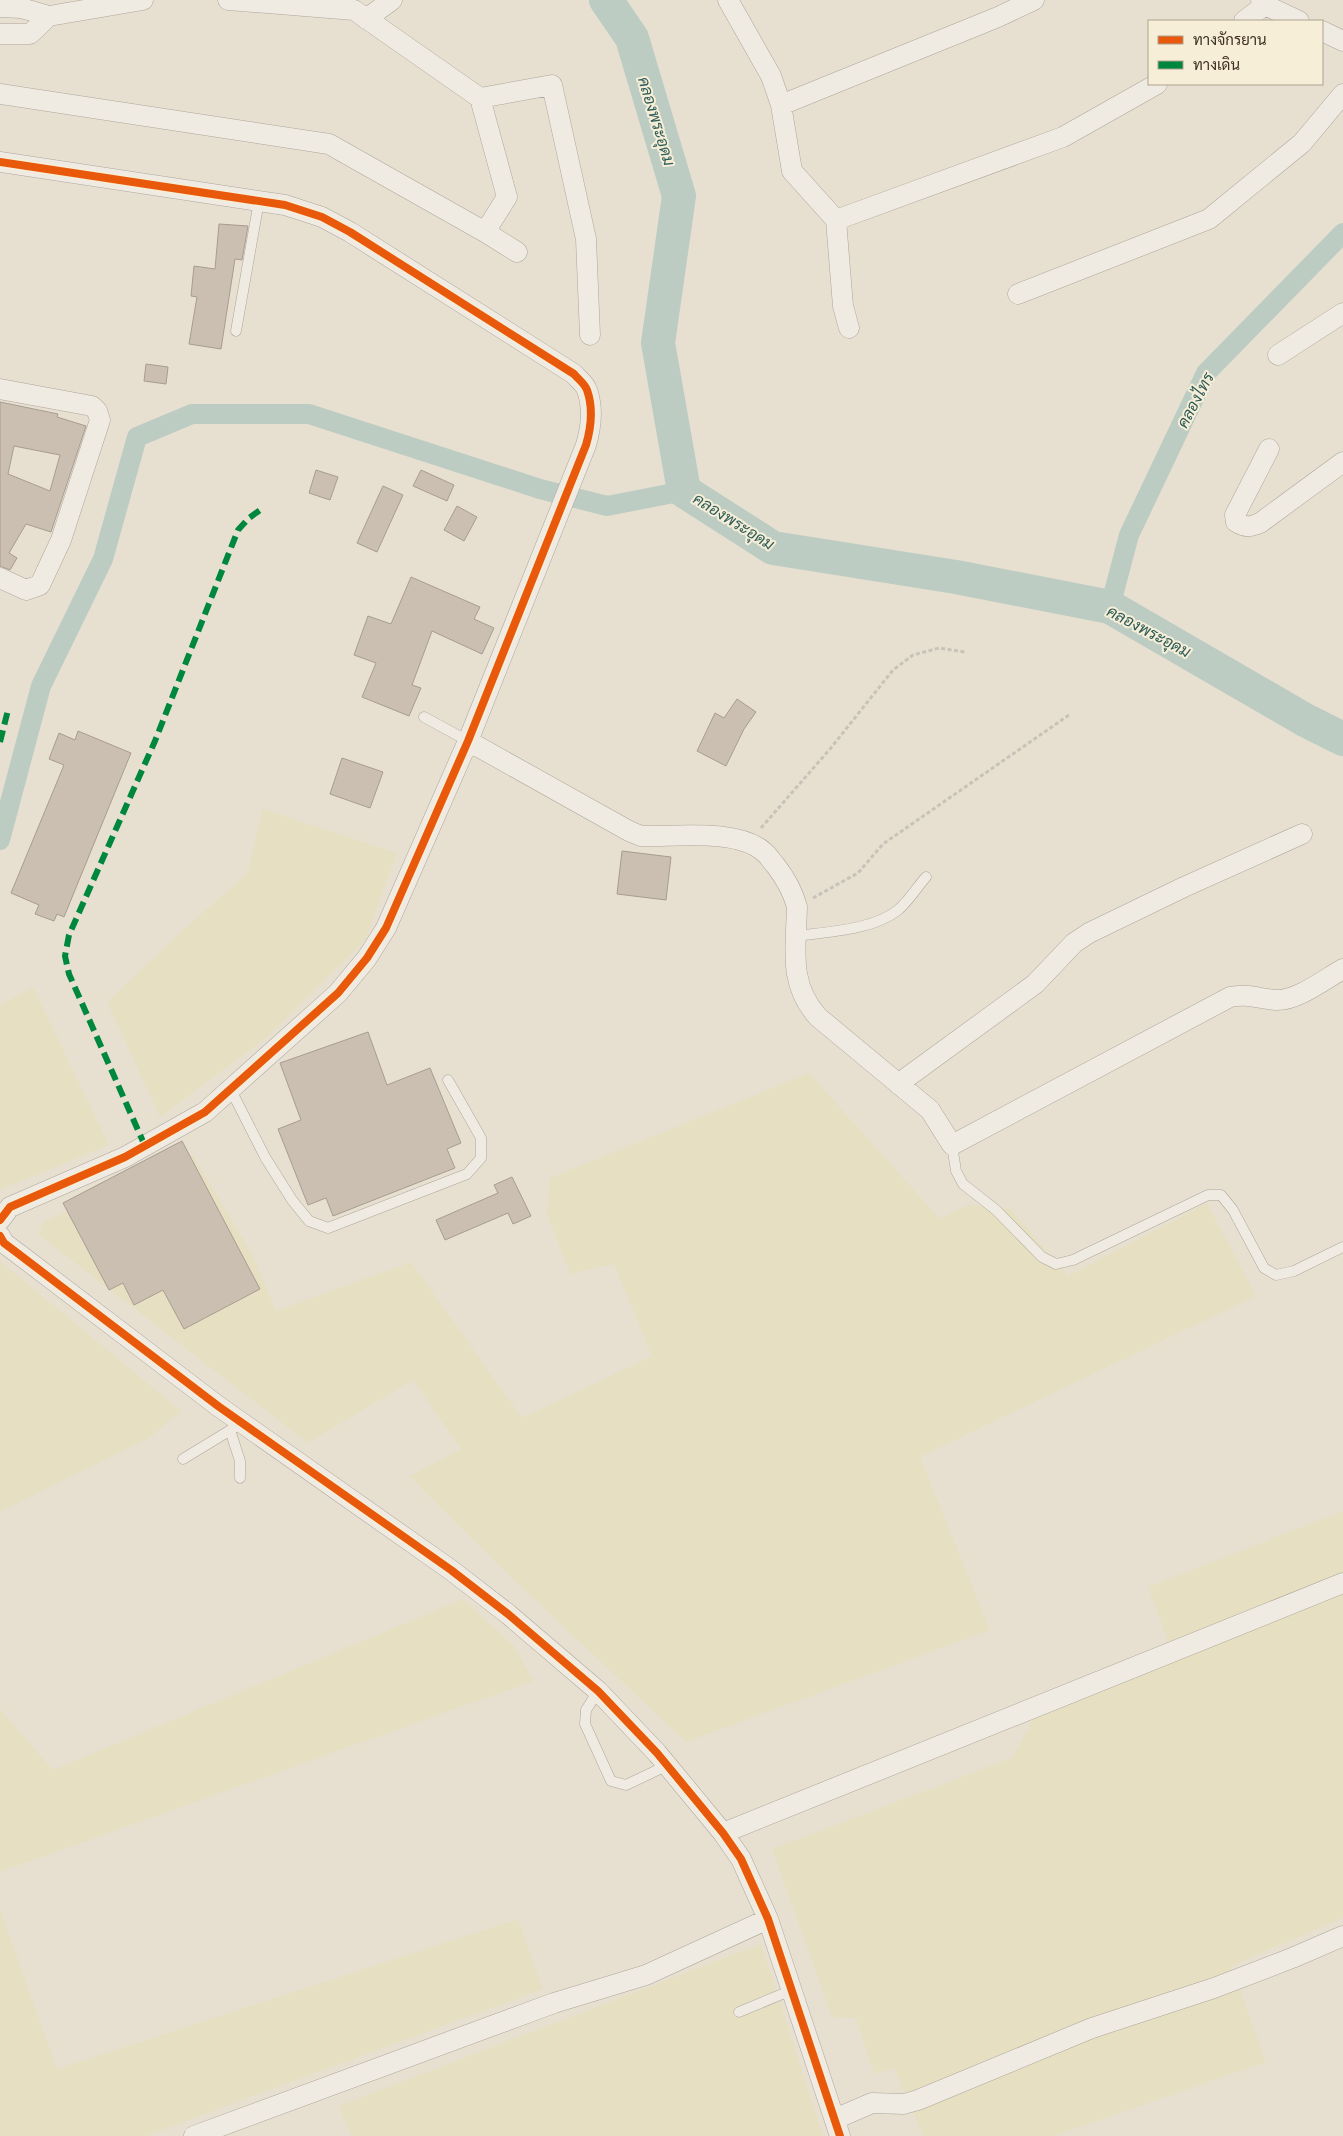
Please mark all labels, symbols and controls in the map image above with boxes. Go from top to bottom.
legend [1148,20,1323,85]
text: ทางจักรยาน [1193,30,1267,49]
text: ทางเดิน [1193,55,1240,74]
water label: คลองพระอุดม [632,74,680,169]
water label: คลองไทร [1171,367,1219,431]
water label: คลองพระอุดม [689,488,778,556]
water label: คลองพระอุดม [1103,601,1194,663]

